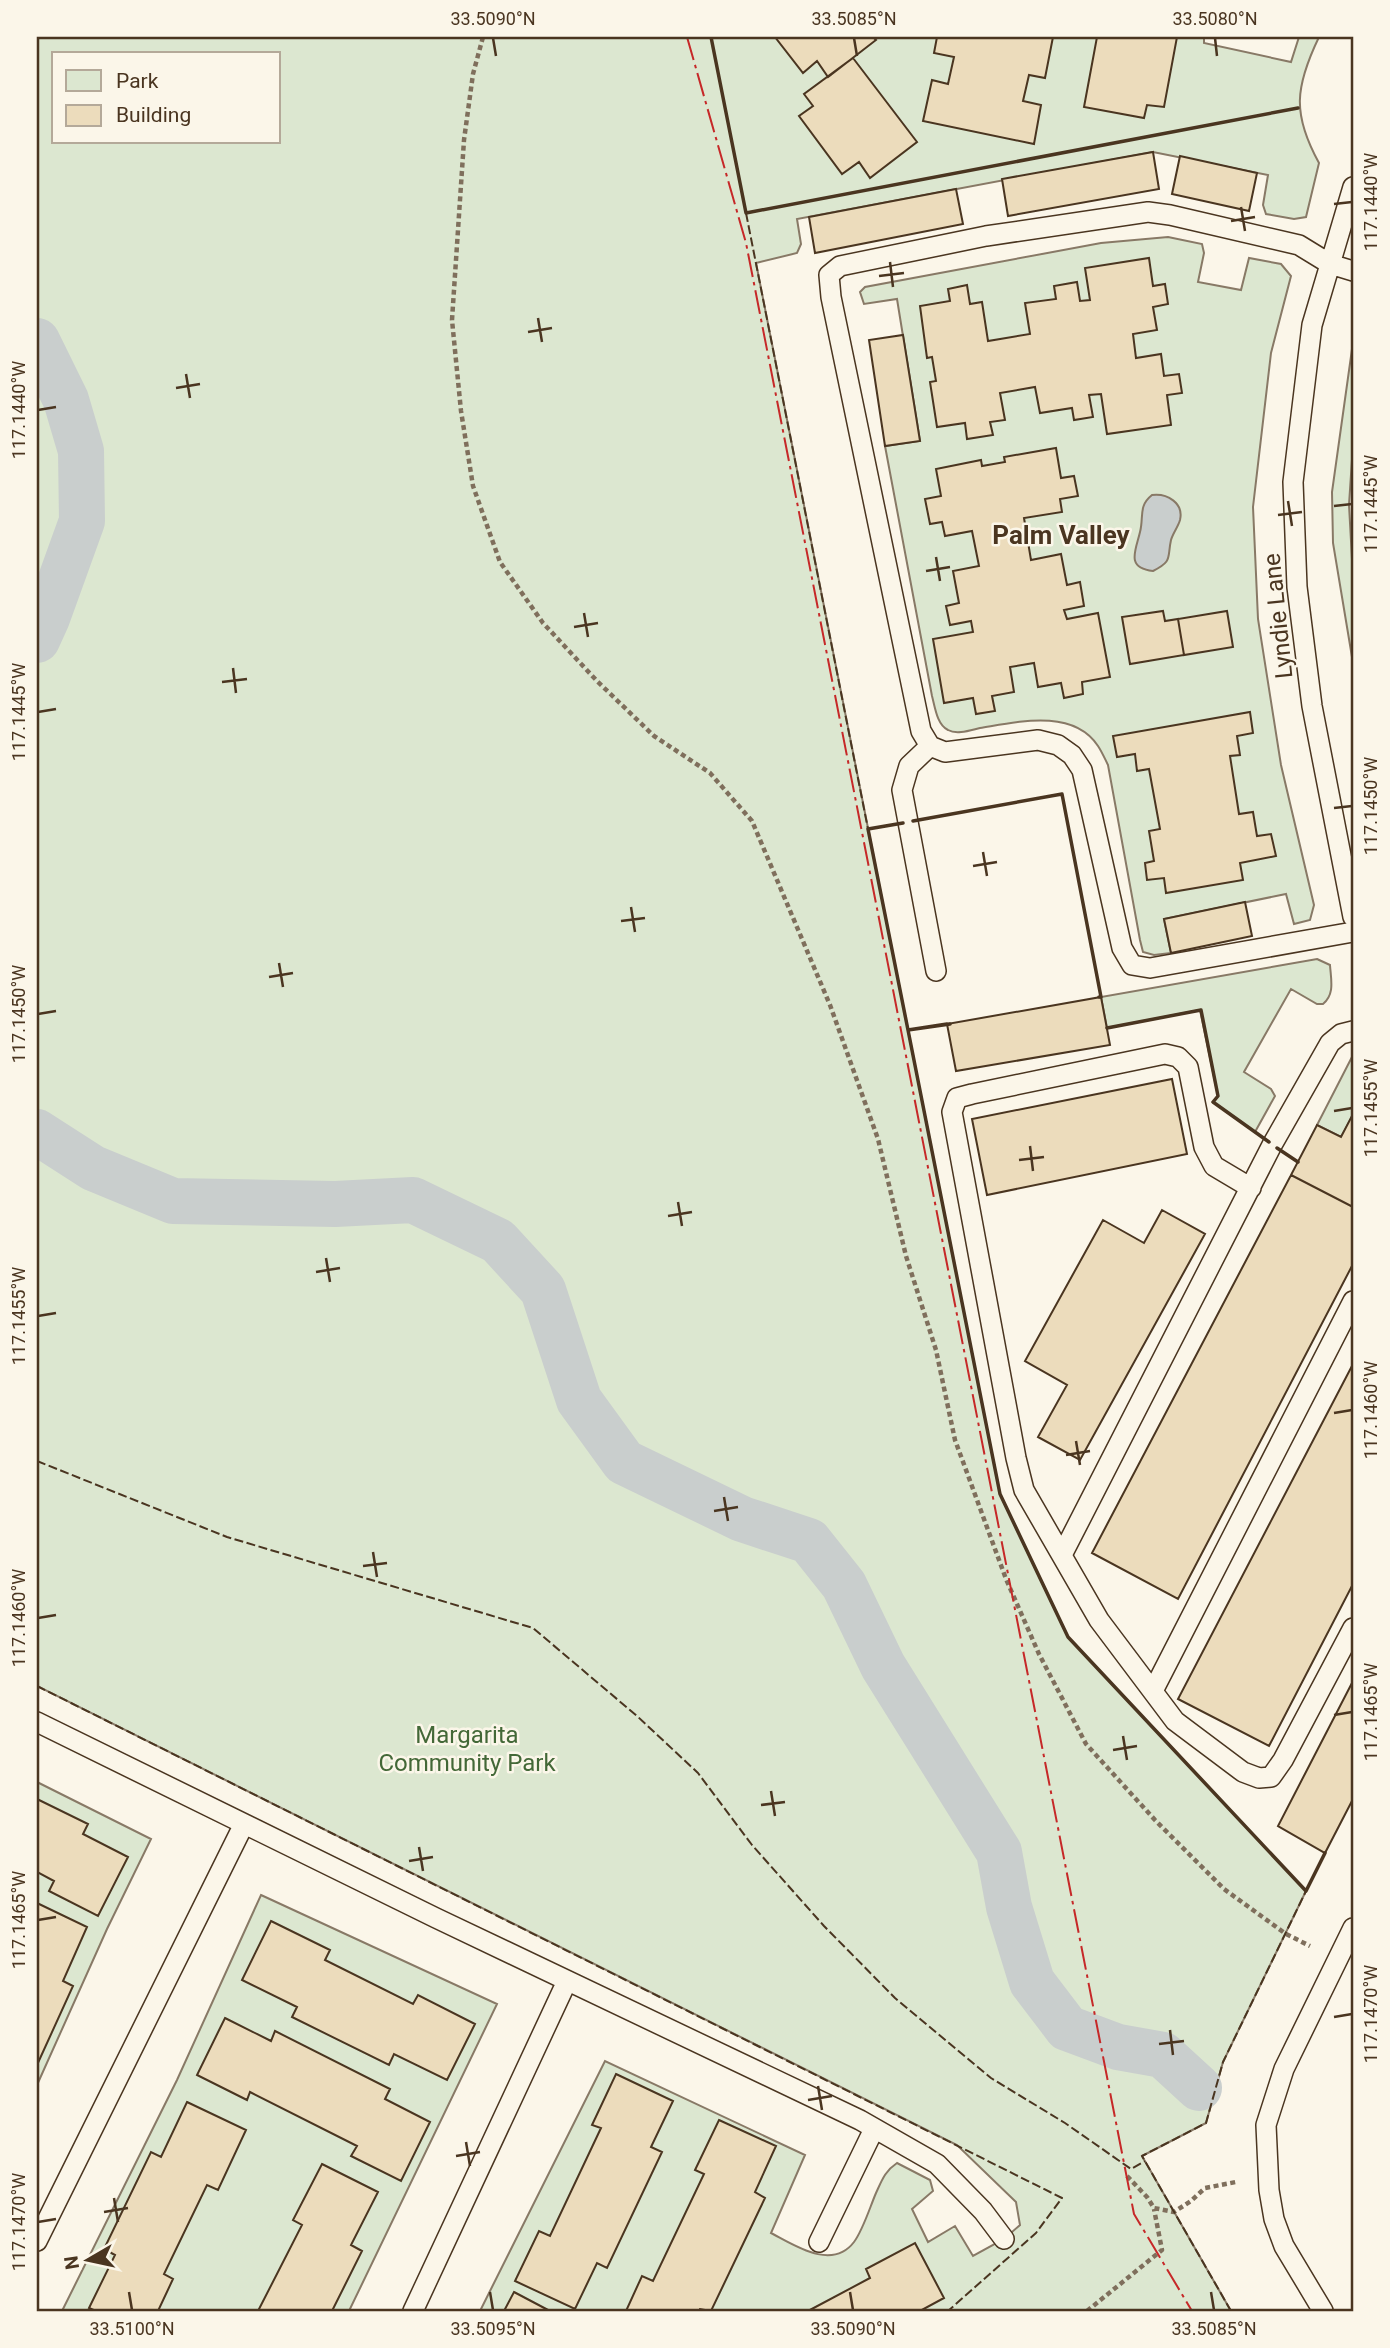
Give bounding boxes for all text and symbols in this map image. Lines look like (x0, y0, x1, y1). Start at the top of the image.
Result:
text: 33.5090°N (450, 8, 536, 29)
text: 33.5085°N (811, 8, 897, 29)
text: 33.5080°N (1172, 8, 1258, 29)
legend (52, 52, 280, 144)
text: Park (116, 69, 159, 93)
text: Building (116, 103, 191, 127)
text: 117.1440°W (1360, 153, 1381, 251)
text: 117.1440°W (8, 361, 29, 459)
text: 117.1445°W (1360, 455, 1381, 553)
district label: Palm Valley (992, 520, 1131, 550)
street label: Lyndie Lane (1257, 552, 1299, 680)
text: 117.1445°W (8, 663, 29, 761)
text: 117.1450°W (1360, 757, 1381, 855)
text: 117.1450°W (8, 965, 29, 1063)
text: 117.1455°W (1360, 1059, 1381, 1157)
text: 117.1455°W (8, 1267, 29, 1365)
text: 117.1460°W (1360, 1361, 1381, 1459)
text: 117.1460°W (8, 1569, 29, 1667)
text: 117.1465°W (1360, 1663, 1381, 1761)
park label: Margarita Community Park (378, 1721, 556, 1777)
text: 117.1465°W (8, 1871, 29, 1969)
text: 117.1470°W (1360, 1965, 1381, 2063)
text: 117.1470°W (8, 2173, 29, 2271)
north arrow (52, 2226, 122, 2296)
text: N (59, 2254, 84, 2271)
text: 33.5100°N (89, 2318, 175, 2339)
text: 33.5095°N (450, 2318, 536, 2339)
text: 33.5090°N (810, 2318, 896, 2339)
text: 33.5085°N (1171, 2318, 1257, 2339)

